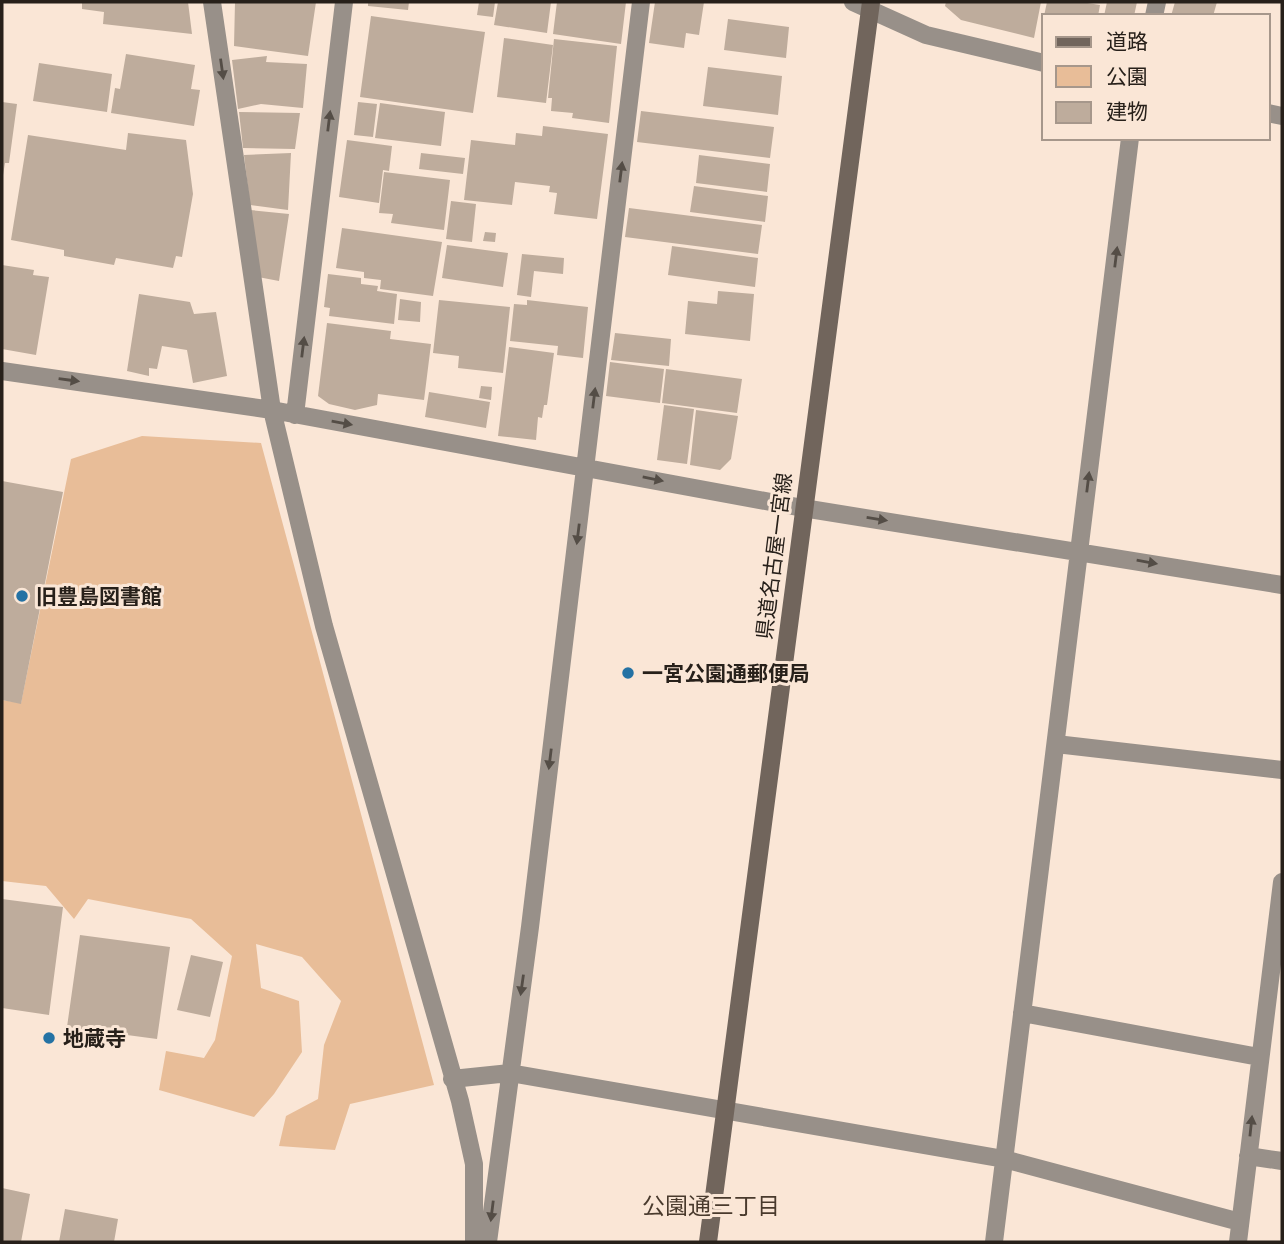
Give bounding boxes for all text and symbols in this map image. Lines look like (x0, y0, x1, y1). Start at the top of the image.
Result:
legend (1042, 14, 1270, 140)
text: 道路 (1106, 29, 1148, 54)
one-way arrow (216, 58, 227, 80)
text: 公園 (1106, 64, 1148, 89)
text: 建物 (1106, 99, 1148, 124)
one-way arrow (324, 110, 335, 132)
one-way arrow (616, 161, 627, 183)
one-way arrow (1110, 245, 1121, 267)
one-way arrow (297, 336, 308, 358)
one-way arrow (58, 375, 80, 386)
one-way arrow (589, 387, 600, 409)
one-way arrow (331, 418, 353, 429)
street label: 県道名古屋一宮線 (751, 471, 797, 641)
one-way arrow (1082, 471, 1093, 493)
one-way arrow (642, 474, 664, 485)
one-way arrow (866, 514, 888, 525)
one-way arrow (572, 523, 583, 545)
one-way arrow (1136, 557, 1158, 568)
place label: 旧豊島図書館 (36, 584, 162, 609)
marker: 旧豊島図書館 (14, 588, 30, 604)
place label: 一宮公園通郵便局 (642, 661, 810, 686)
marker: 一宮公園通郵便局 (620, 665, 636, 681)
one-way arrow (545, 748, 556, 770)
one-way arrow (516, 974, 527, 996)
place label: 地蔵寺 (63, 1026, 126, 1051)
marker: 地蔵寺 (41, 1030, 57, 1046)
one-way arrow (1246, 1115, 1257, 1137)
district label: 公園通三丁目 (642, 1193, 780, 1220)
one-way arrow (487, 1200, 498, 1222)

